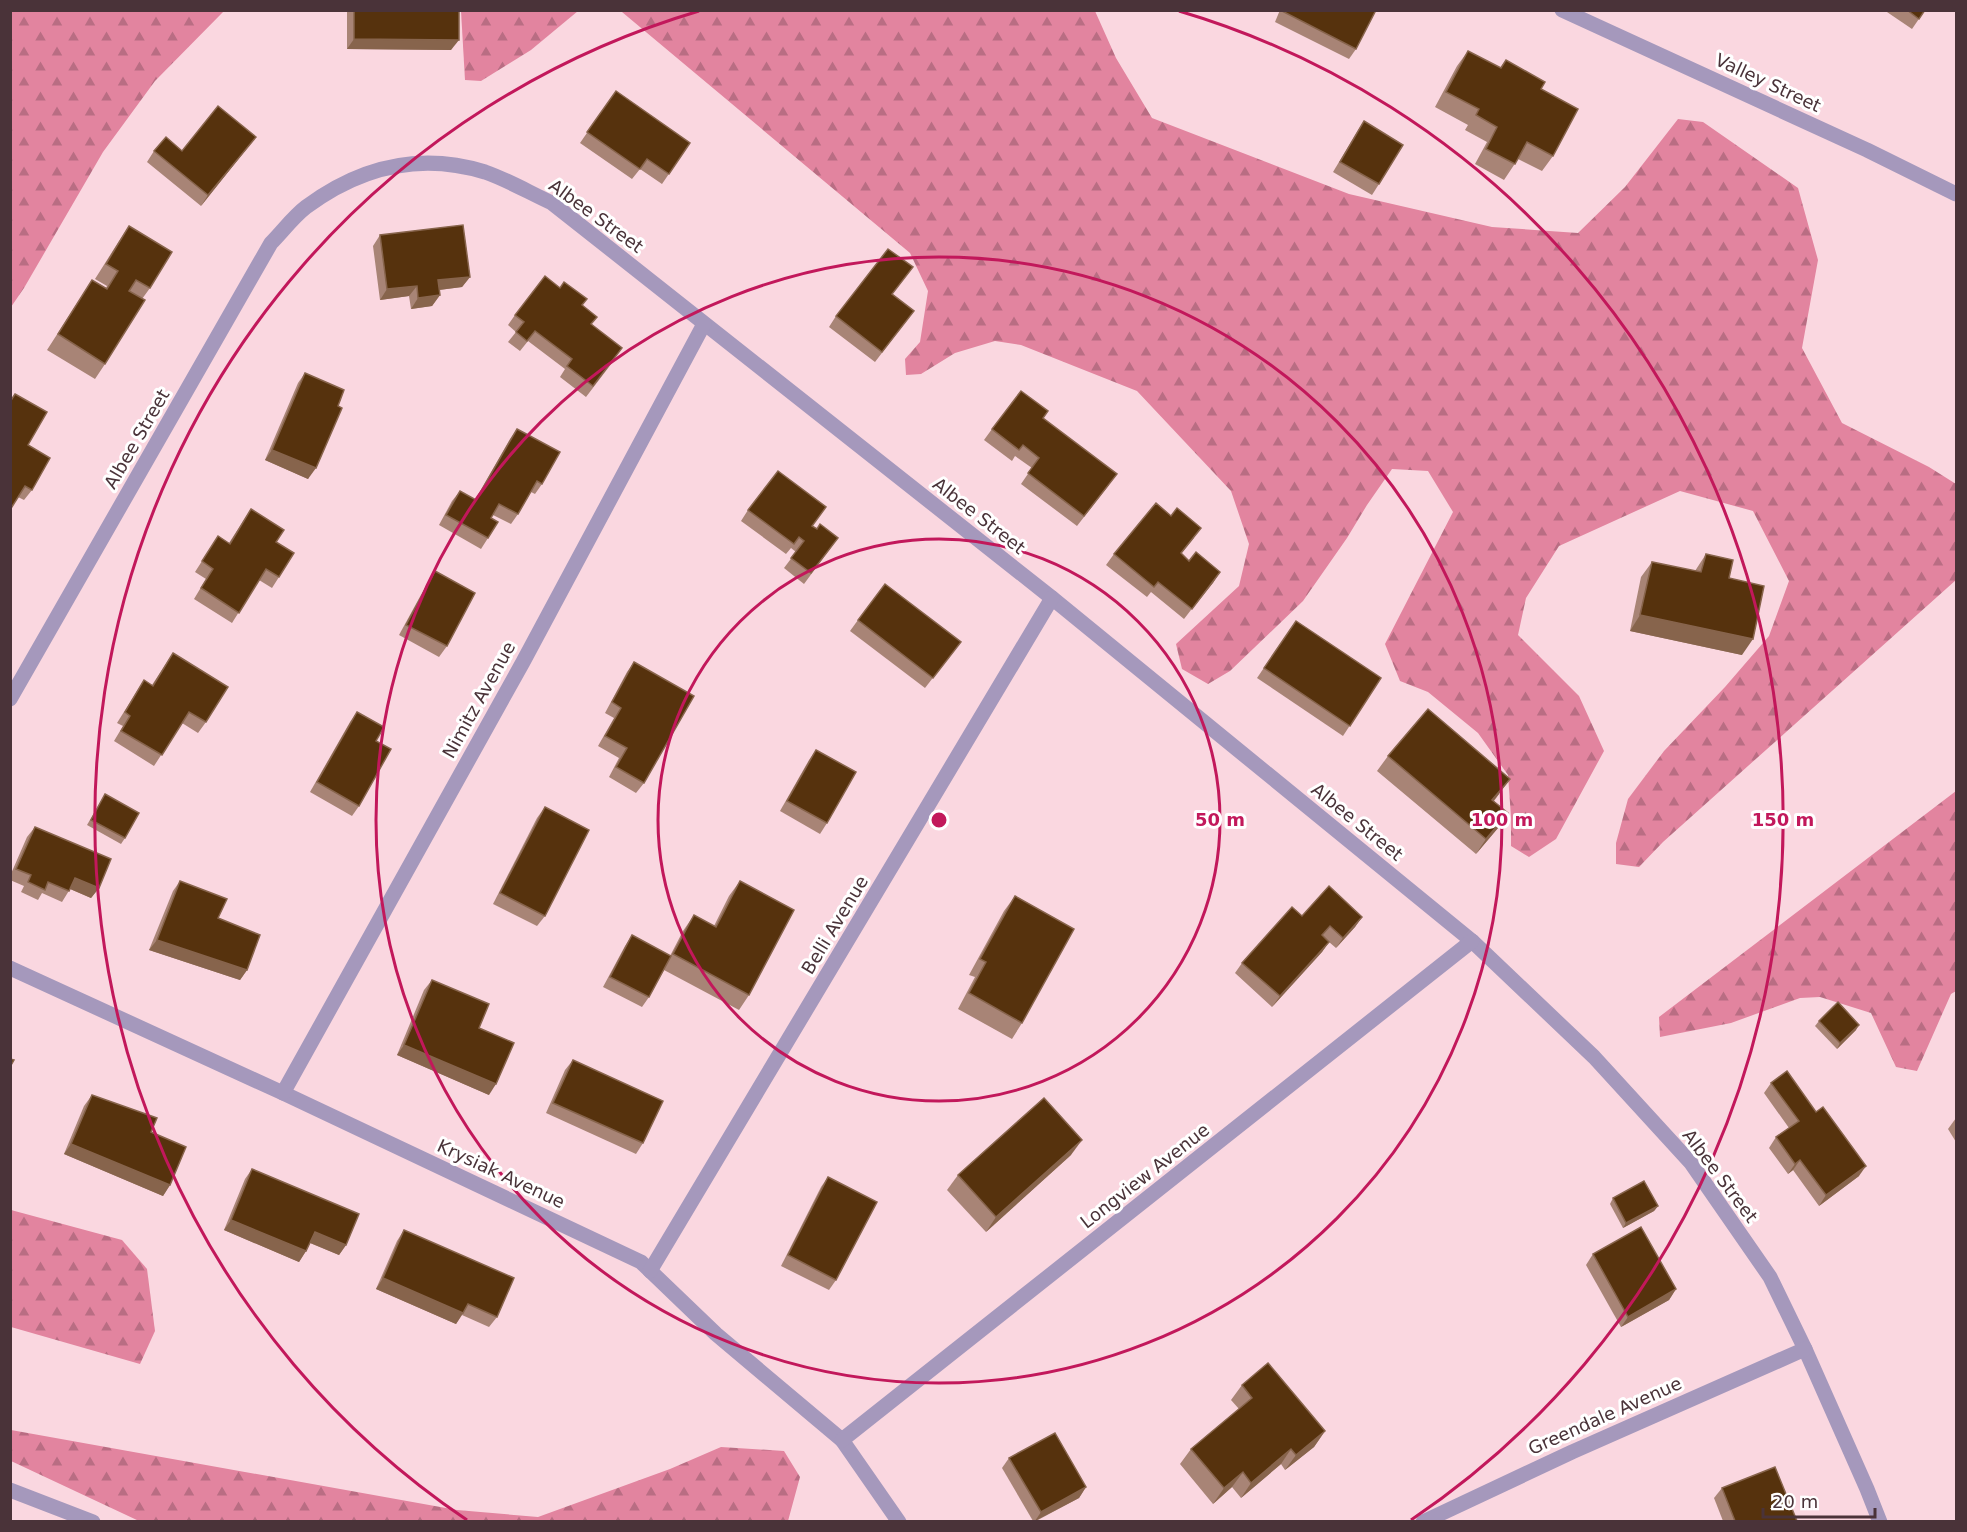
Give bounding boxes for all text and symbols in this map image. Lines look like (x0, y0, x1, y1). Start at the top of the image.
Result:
street label: Valley Street (1712, 49, 1824, 116)
street label: Albee Street (545, 174, 647, 257)
street label: Albee Street (100, 385, 173, 492)
street label: Albee Street (929, 473, 1030, 558)
street label: Nimitz Avenue (438, 638, 519, 762)
street label: Albee Street (1307, 778, 1407, 865)
text: 50 m (1195, 809, 1245, 830)
text: 100 m (1471, 809, 1533, 830)
text: 150 m (1752, 809, 1814, 830)
centre of rings (929, 810, 949, 830)
street label: Belli Avenue (797, 872, 872, 978)
street label: Longview Avenue (1076, 1119, 1213, 1232)
street label: Albee Street (1679, 1125, 1762, 1226)
street label: Krysiak Avenue (434, 1135, 568, 1212)
street label: Greendale Avenue (1525, 1372, 1685, 1459)
scale bar (1763, 1481, 1876, 1519)
text: 20 m (1772, 1491, 1818, 1512)

